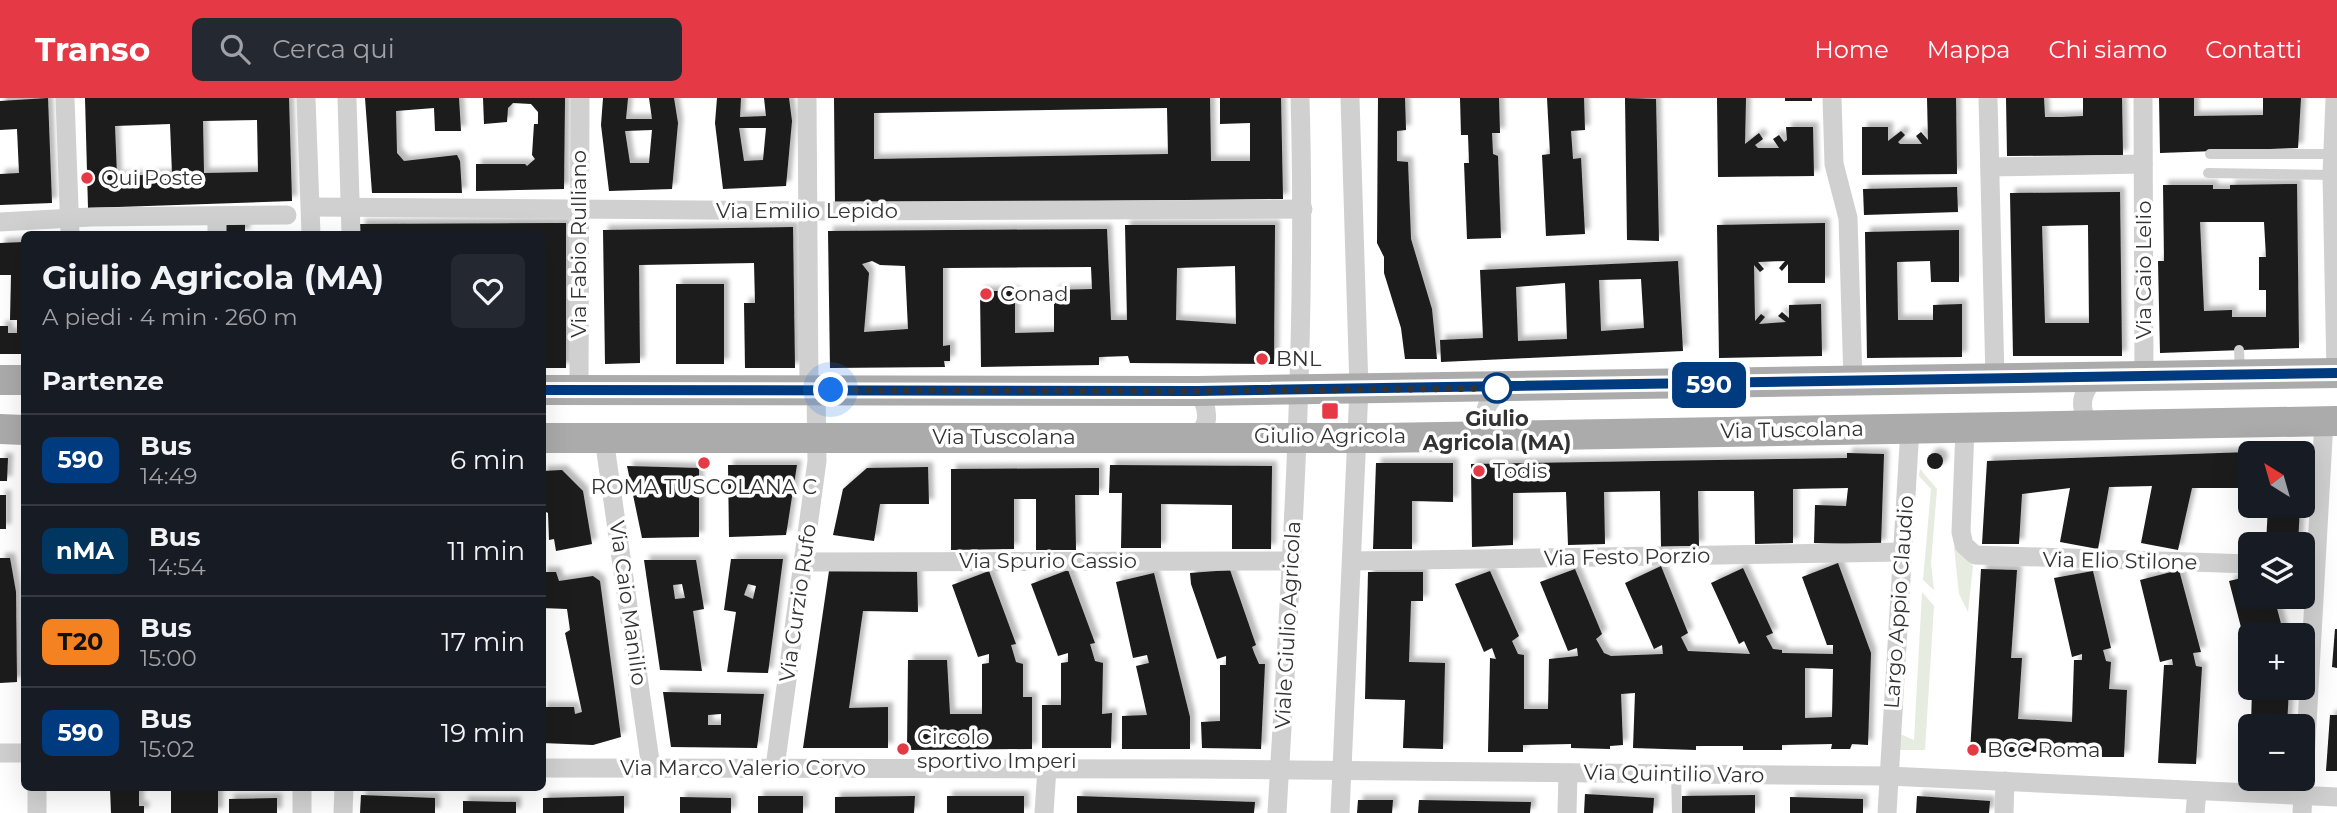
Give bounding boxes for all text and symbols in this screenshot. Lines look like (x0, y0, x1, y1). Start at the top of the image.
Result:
search box (192, 18, 682, 81)
text: Transo (35, 29, 150, 69)
icon: search (216, 30, 254, 68)
text: Cerca qui (272, 33, 395, 65)
text: Home (1814, 35, 1889, 64)
text: Mappa (1927, 35, 2010, 64)
text: Chi siamo (2048, 35, 2167, 64)
text: Contatti (2205, 35, 2302, 64)
street label: Via Fabio Rulliano (566, 150, 591, 338)
place label: Qui Poste (101, 165, 203, 190)
marker: Qui Poste (79, 170, 95, 186)
street label: Via Emilio Lepido (716, 198, 898, 223)
street label: Via Caio Lelio (2131, 201, 2156, 339)
button: heart (451, 254, 525, 328)
text: Giulio Agricola (MA) (42, 257, 384, 297)
place label: Conad (1000, 281, 1068, 306)
marker: Conad (978, 286, 994, 302)
text: A piedi · 4 min · 260 m (42, 303, 298, 331)
place label: BNL (1276, 346, 1322, 371)
marker: BNL (1254, 351, 1270, 367)
line badge: 590 (1669, 362, 1749, 408)
text: Partenze (42, 365, 164, 397)
text: 590 (1686, 370, 1732, 399)
your location (813, 372, 848, 407)
marker: Giulio Agricola (MA) (1482, 373, 1512, 403)
marker: Giulio Agricola (1320, 401, 1340, 421)
place label: Giulio Agricola (MA) (1422, 406, 1571, 455)
street label: Via Tuscolana (1720, 416, 1864, 443)
place label: Giulio Agricola (1254, 423, 1406, 448)
street label: Via Tuscolana (932, 424, 1076, 449)
text: Bus (140, 430, 192, 462)
north arrow (2238, 441, 2315, 518)
map controls (2238, 441, 2315, 791)
text: 6 min (450, 444, 525, 476)
text: 590 (58, 445, 103, 474)
marker: ROMA TUSCOLANA C (696, 455, 712, 471)
place label: Todis (1493, 458, 1547, 483)
text: 14:49 (140, 462, 198, 490)
marker: Todis (1471, 463, 1487, 479)
place label: ROMA TUSCOLANA C (591, 474, 817, 499)
street label: Largo Appio Claudio (1879, 494, 1918, 710)
street label: Via Caio Manilio (605, 519, 652, 687)
street label: Viale Giulio Agricola (1270, 520, 1305, 730)
text: Bus (149, 521, 200, 553)
street label: Via Curzio Rufo (774, 522, 821, 684)
button: layers (2238, 532, 2315, 609)
text: 11 min (447, 535, 525, 567)
text: nMA (56, 536, 114, 565)
street label: Via Festo Porzio (1544, 543, 1710, 570)
street label: Via Elio Stilone (2042, 547, 2198, 574)
street label: Via Spurio Cassio (959, 548, 1137, 573)
text: 14:54 (149, 553, 206, 581)
text: Bus (140, 612, 192, 644)
button: + (2238, 623, 2315, 700)
text: 17 min (441, 626, 525, 658)
text: T20 (58, 627, 103, 656)
text: 15:00 (140, 644, 197, 672)
text: Bus (140, 703, 192, 735)
button: − (2238, 714, 2315, 791)
text: 19 min (441, 717, 525, 749)
text: 590 (58, 718, 103, 747)
place label: Circolo sportivo Imperi (917, 724, 1077, 773)
text: 15:02 (140, 735, 195, 763)
place label: BCC Roma (1987, 737, 2100, 762)
marker: Circolo sportivo Imperi (895, 741, 911, 757)
marker: BCC Roma (1965, 742, 1981, 758)
street label: Via Marco Valerio Corvo (620, 755, 866, 780)
street label: Via Quintilio Varo (1583, 759, 1765, 788)

